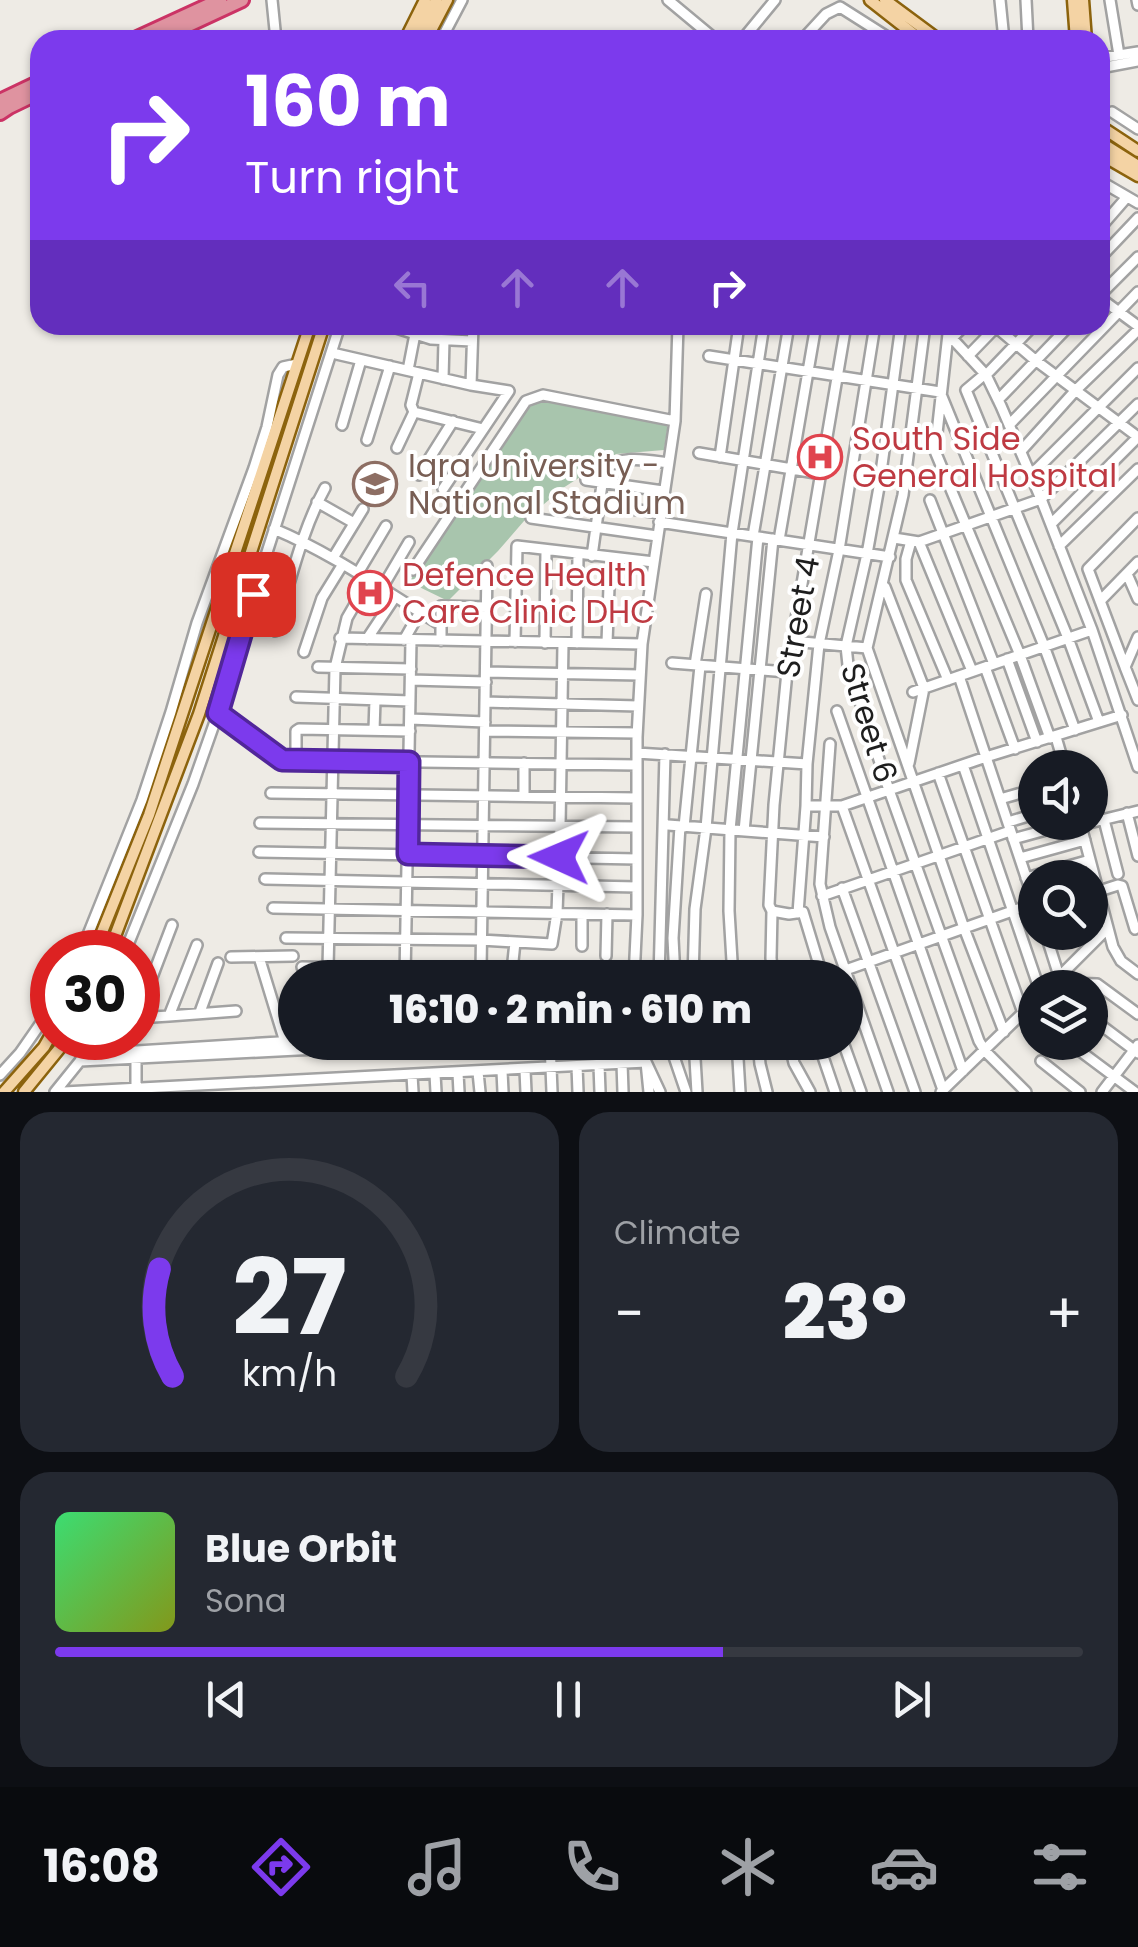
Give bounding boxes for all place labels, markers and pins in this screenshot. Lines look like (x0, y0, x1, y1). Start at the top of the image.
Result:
place label: South Side General Hospital (852, 416, 1117, 498)
hospital icon: South Side General Hospital (797, 434, 843, 480)
place label: Iqra University - National Stadium (408, 443, 686, 525)
school or university icon: Iqra University - National Stadium (352, 461, 398, 507)
pin (211, 552, 296, 637)
place label: Defence Health Care Clinic DHC (402, 552, 655, 634)
hospital icon: Defence Health Care Clinic DHC (347, 570, 393, 616)

